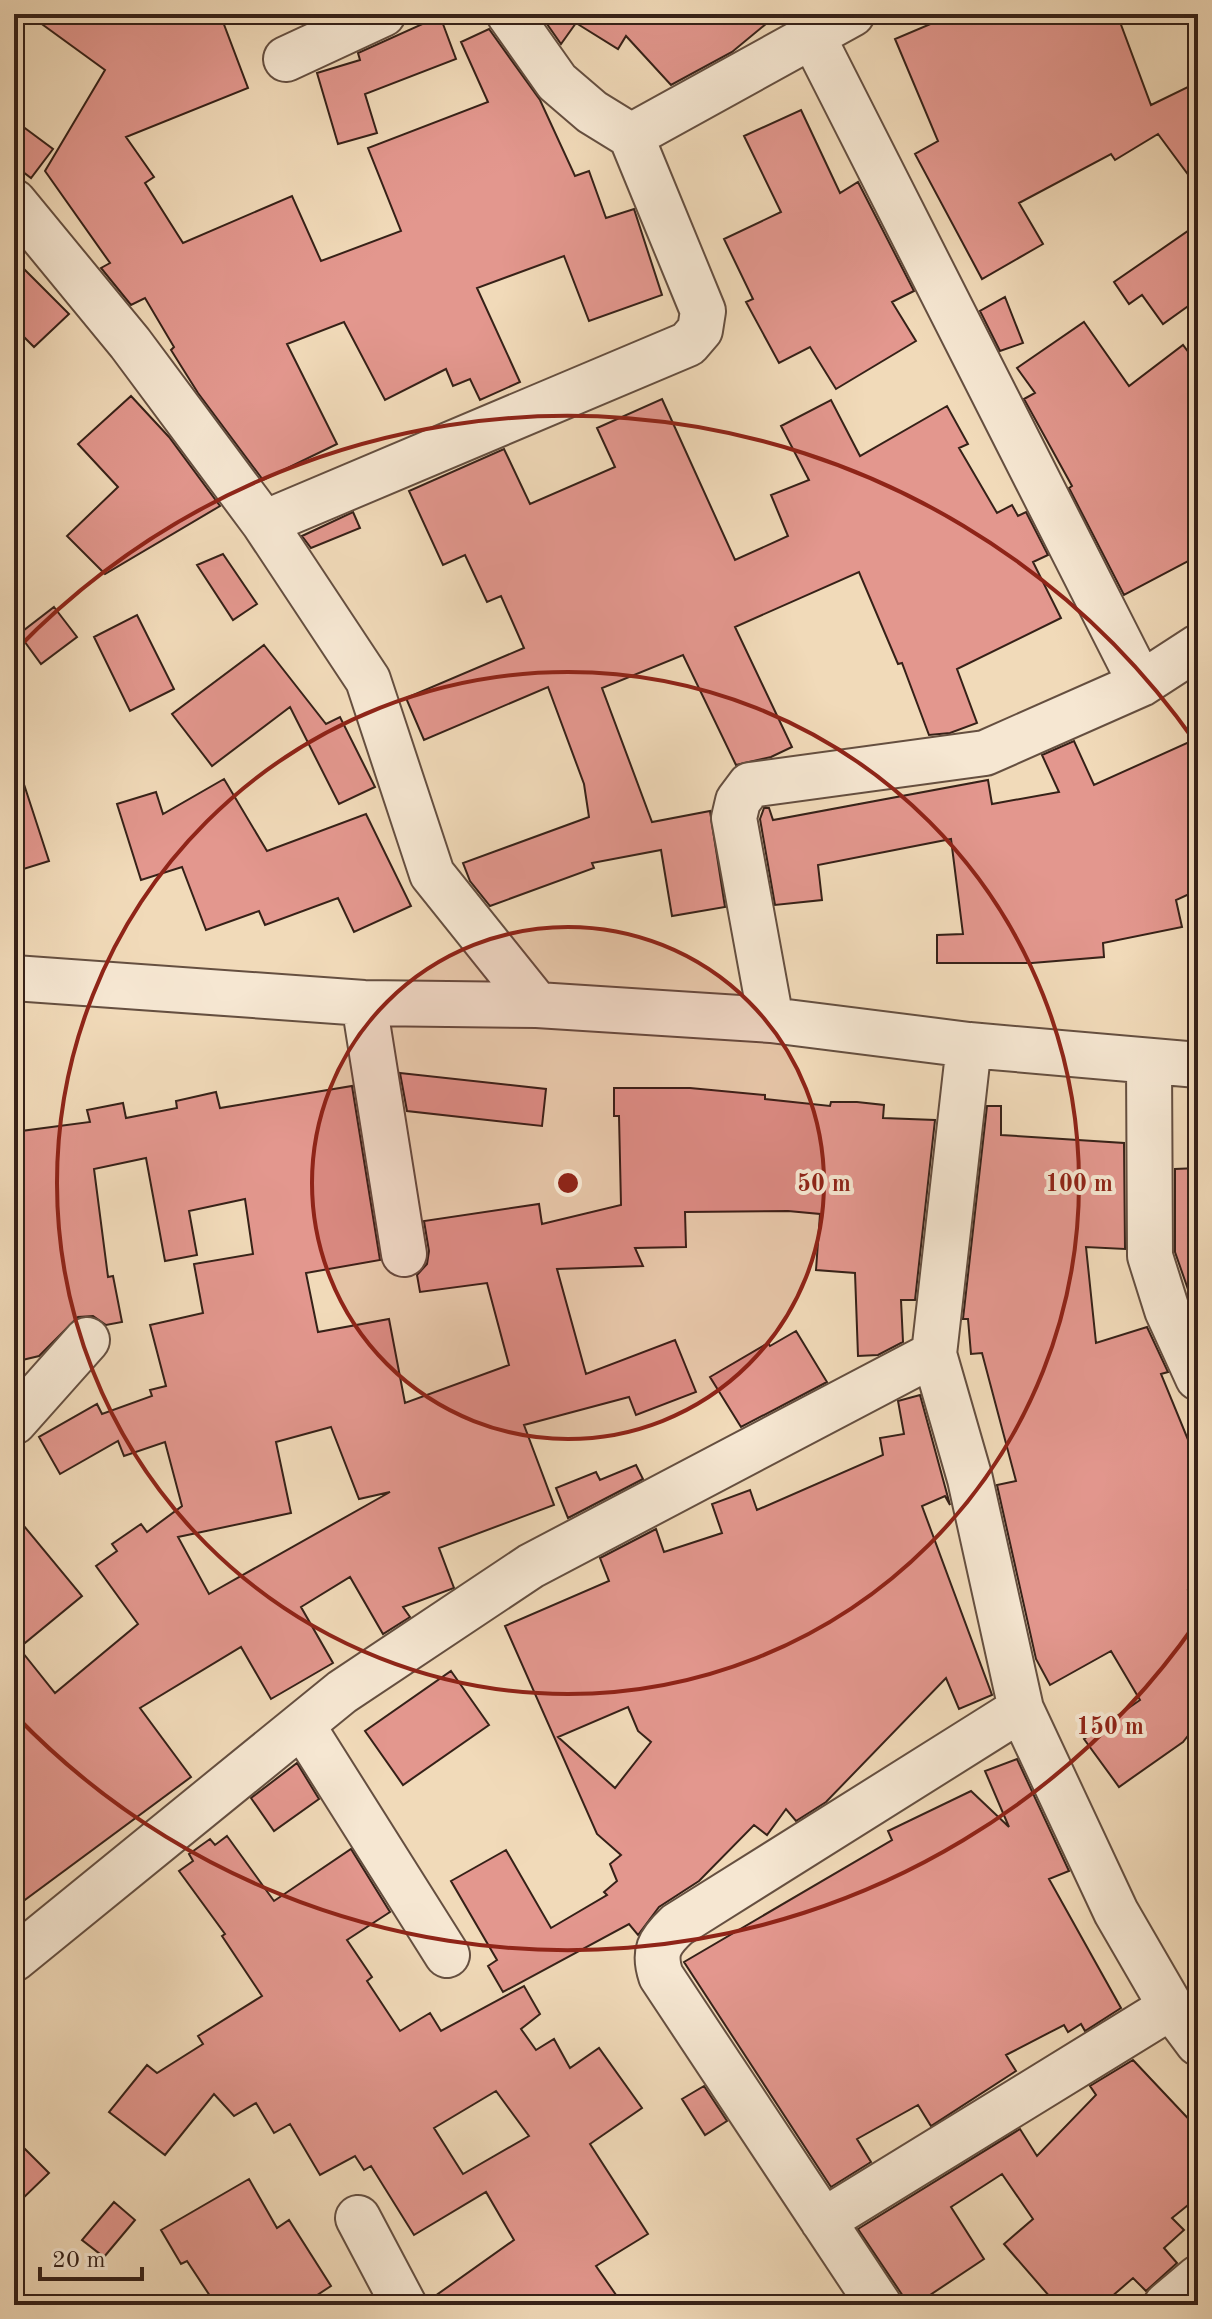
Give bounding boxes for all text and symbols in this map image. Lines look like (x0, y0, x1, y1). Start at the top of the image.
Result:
centre of rings (554, 1169, 582, 1197)
text: 50 m (797, 1172, 851, 1197)
text: 100 m (1045, 1173, 1113, 1197)
text: 150 m (1076, 1715, 1144, 1740)
scale bar (40, 2231, 142, 2281)
text: 20 m (52, 2249, 106, 2273)

